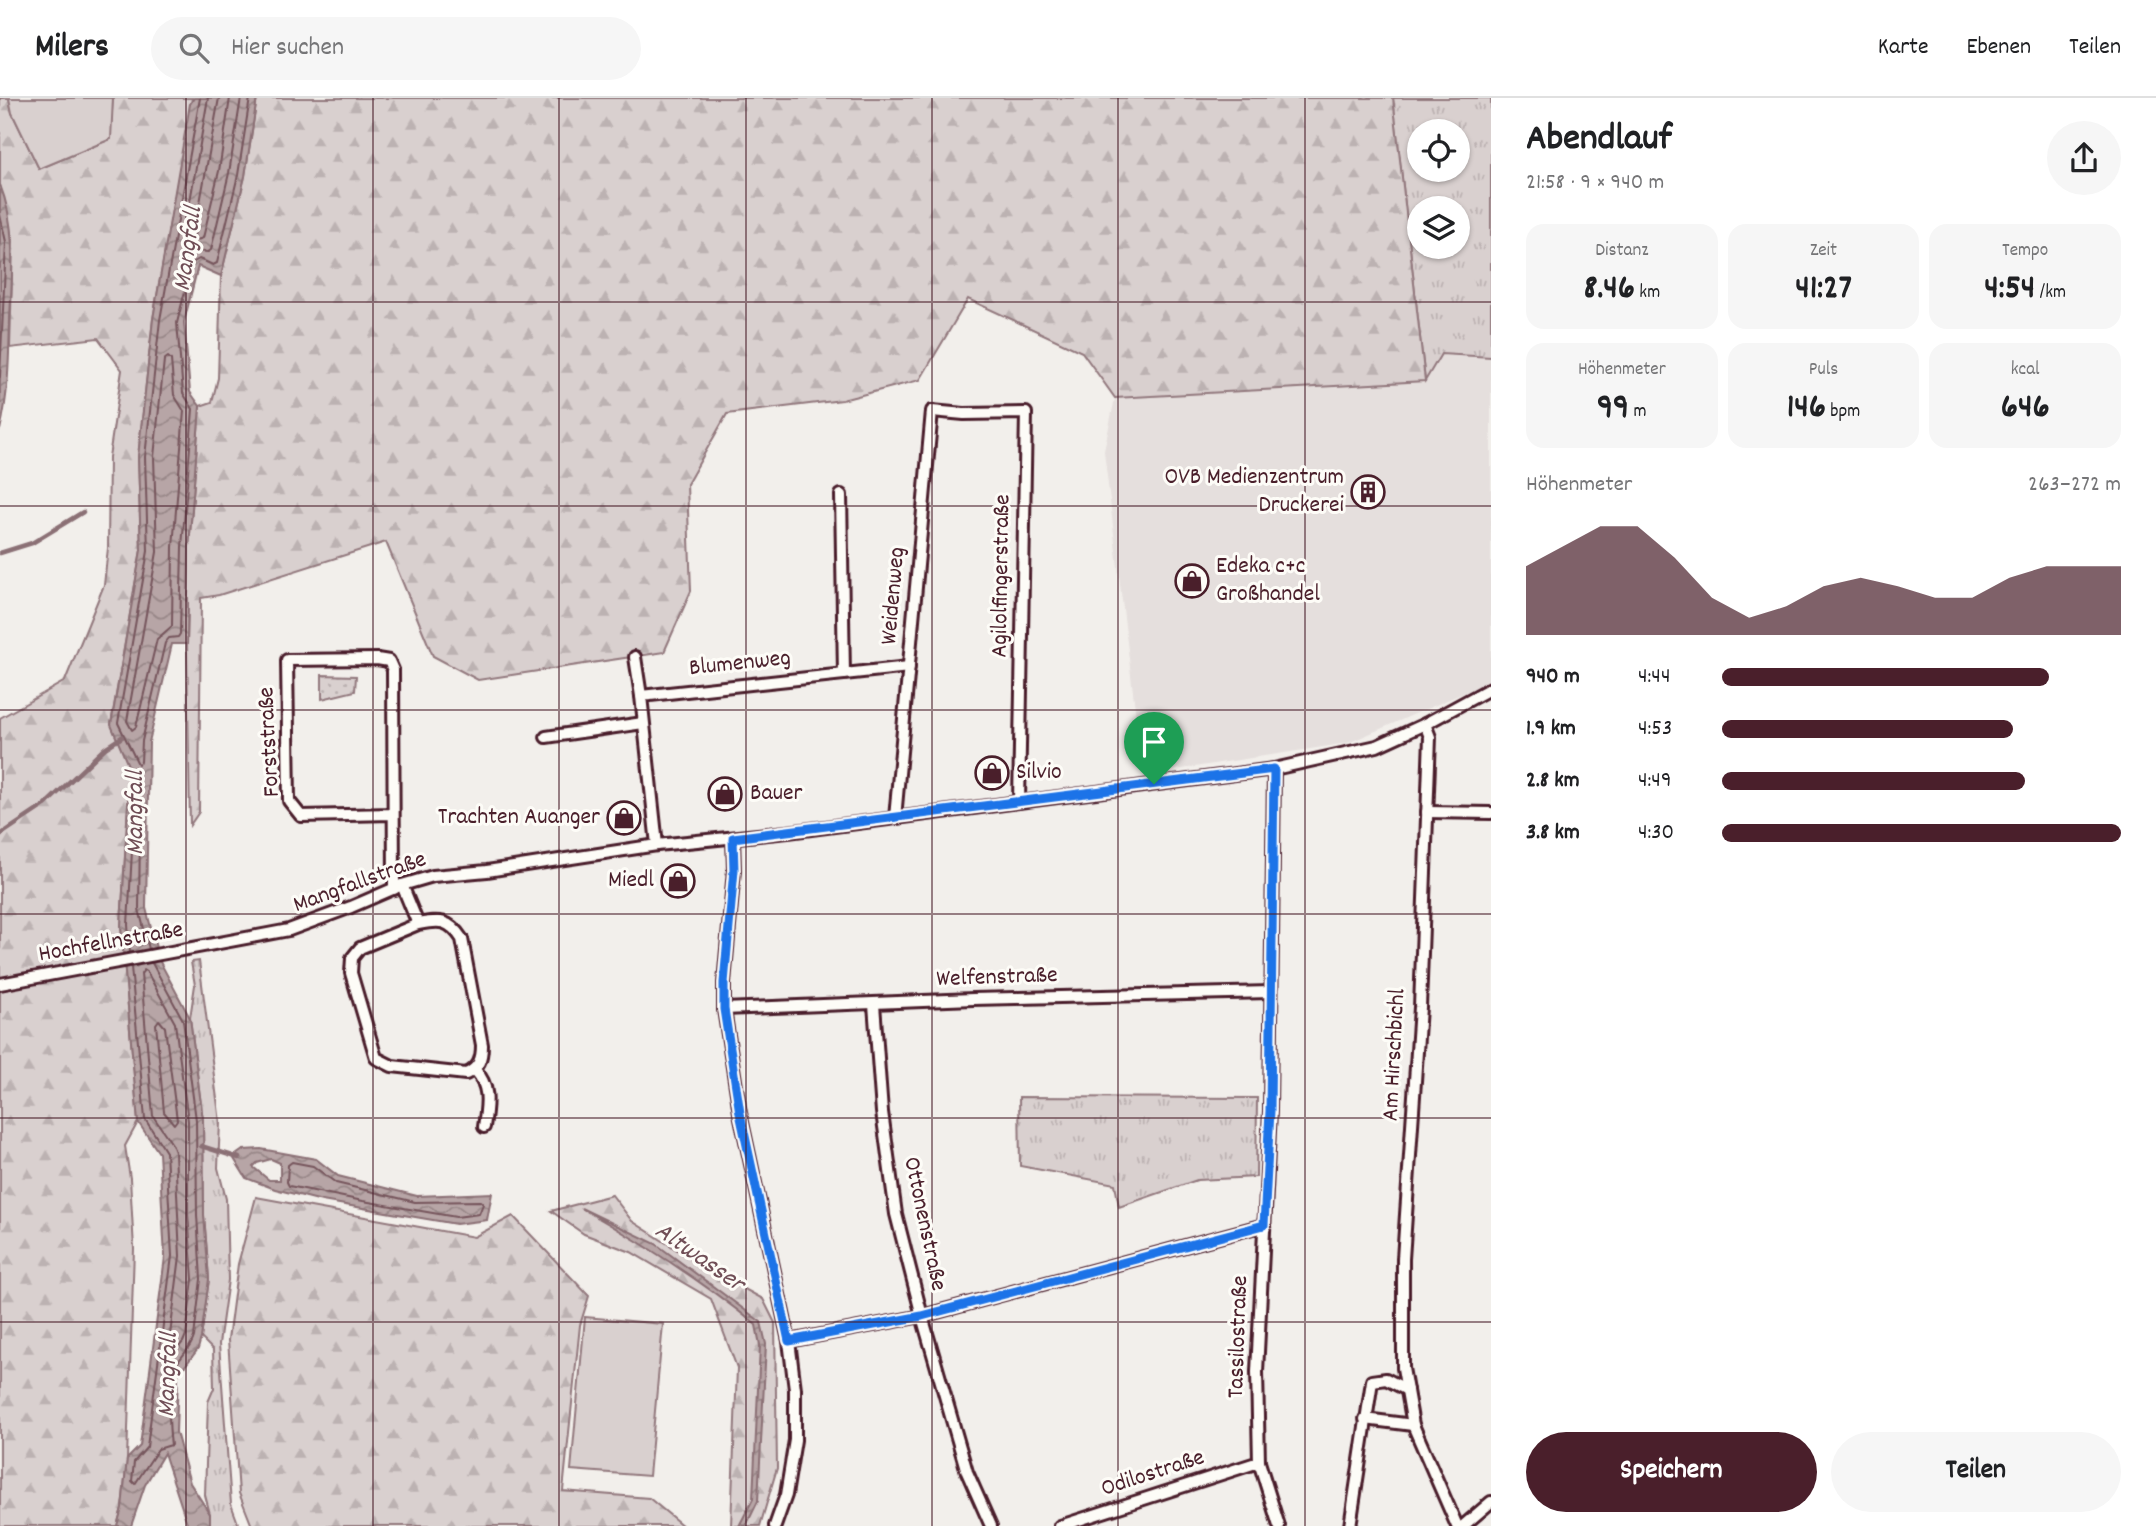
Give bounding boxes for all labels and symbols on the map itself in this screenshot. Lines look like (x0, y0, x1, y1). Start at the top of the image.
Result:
water label: Mangfall (165, 203, 213, 293)
place label: OVB Medienzentrum Druckerei (1165, 461, 1344, 523)
building icon: OVB Medienzentrum Druckerei (1349, 473, 1387, 511)
street label: Agilolfingerstraße (984, 494, 1020, 658)
street label: Weidenweg (873, 546, 915, 646)
place label: Edeka c+c Großhandel (1216, 550, 1320, 612)
shop icon: Edeka c+c Großhandel (1173, 562, 1211, 600)
street label: Blumenweg (687, 642, 793, 686)
street label: Forststraße (250, 686, 290, 798)
pin (1124, 712, 1184, 784)
shop icon: Silvio (973, 754, 1011, 792)
place label: Silvio (1016, 756, 1062, 790)
water label: Mangfall (118, 769, 155, 855)
shop icon: Bauer (706, 775, 744, 813)
place label: Bauer (750, 777, 803, 811)
shop icon: Trachten Auanger (605, 799, 643, 837)
place label: Trachten Auanger (438, 801, 600, 835)
street label: Mangfallstraße (289, 843, 431, 923)
shop icon: Miedl (659, 862, 697, 900)
place label: Miedl (608, 864, 654, 898)
street label: Hochfellnstraße (36, 914, 186, 972)
street label: Welfenstraße (936, 959, 1058, 997)
street label: Am Hirschbichl (1375, 988, 1415, 1122)
street label: Ottonenstraße (893, 1154, 955, 1294)
water label: Altwasser (647, 1214, 754, 1304)
street label: Tassilostraße (1220, 1275, 1258, 1399)
water label: Mangfall (149, 1330, 189, 1418)
street label: Odilostraße (1097, 1441, 1209, 1507)

